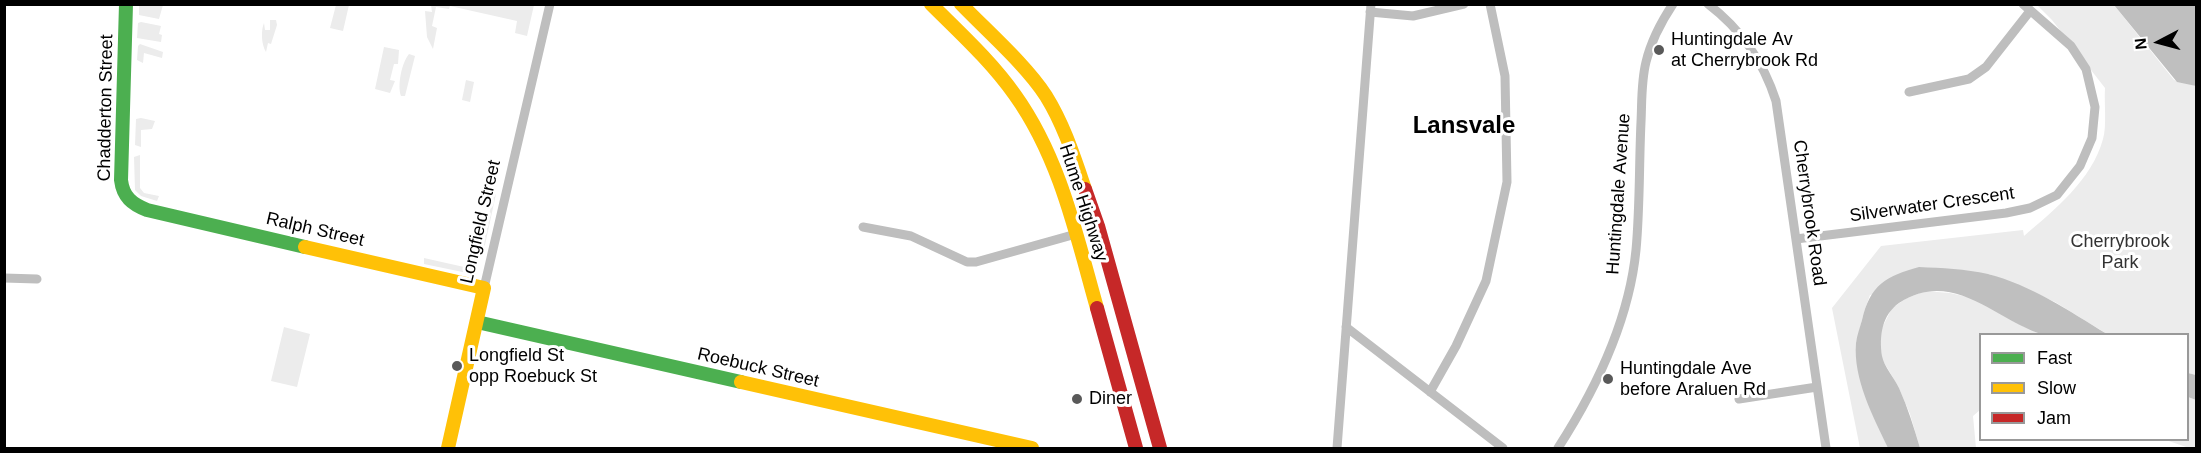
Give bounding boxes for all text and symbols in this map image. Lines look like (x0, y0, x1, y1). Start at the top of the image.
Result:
north arrow (2129, 12, 2189, 72)
place label: Huntingdale Av at Cherrybrook Rd (1671, 29, 1818, 72)
street label: Chadderton Street (94, 34, 118, 182)
text: N (2132, 37, 2150, 51)
marker: Huntingdale Av at Cherrybrook Rd (1652, 43, 1666, 57)
district label: Lansvale (1413, 112, 1515, 140)
street label: Huntingdale Avenue (1603, 113, 1635, 275)
street label: Cherrybrook Road (1788, 139, 1830, 287)
street label: Hume Highway (1054, 142, 1112, 264)
street label: Longfield Street (456, 158, 506, 286)
street label: Silverwater Crescent (1848, 183, 2016, 227)
street label: Ralph Street (264, 208, 366, 252)
park label: Cherrybrook Park (2070, 231, 2170, 274)
legend (1979, 333, 2189, 441)
street label: Roebuck Street (695, 344, 821, 392)
place label: Longfield St opp Roebuck St (469, 345, 597, 388)
text: Fast (2037, 348, 2072, 368)
place label: Huntingdale Ave before Araluen Rd (1620, 358, 1766, 400)
marker: Longfield St opp Roebuck St (450, 359, 464, 373)
marker: Huntingdale Ave before Araluen Rd (1601, 372, 1615, 386)
text: Slow (2037, 378, 2076, 398)
place label: Diner (1089, 388, 1132, 410)
marker: Diner (1070, 392, 1084, 406)
text: Jam (2037, 408, 2071, 428)

